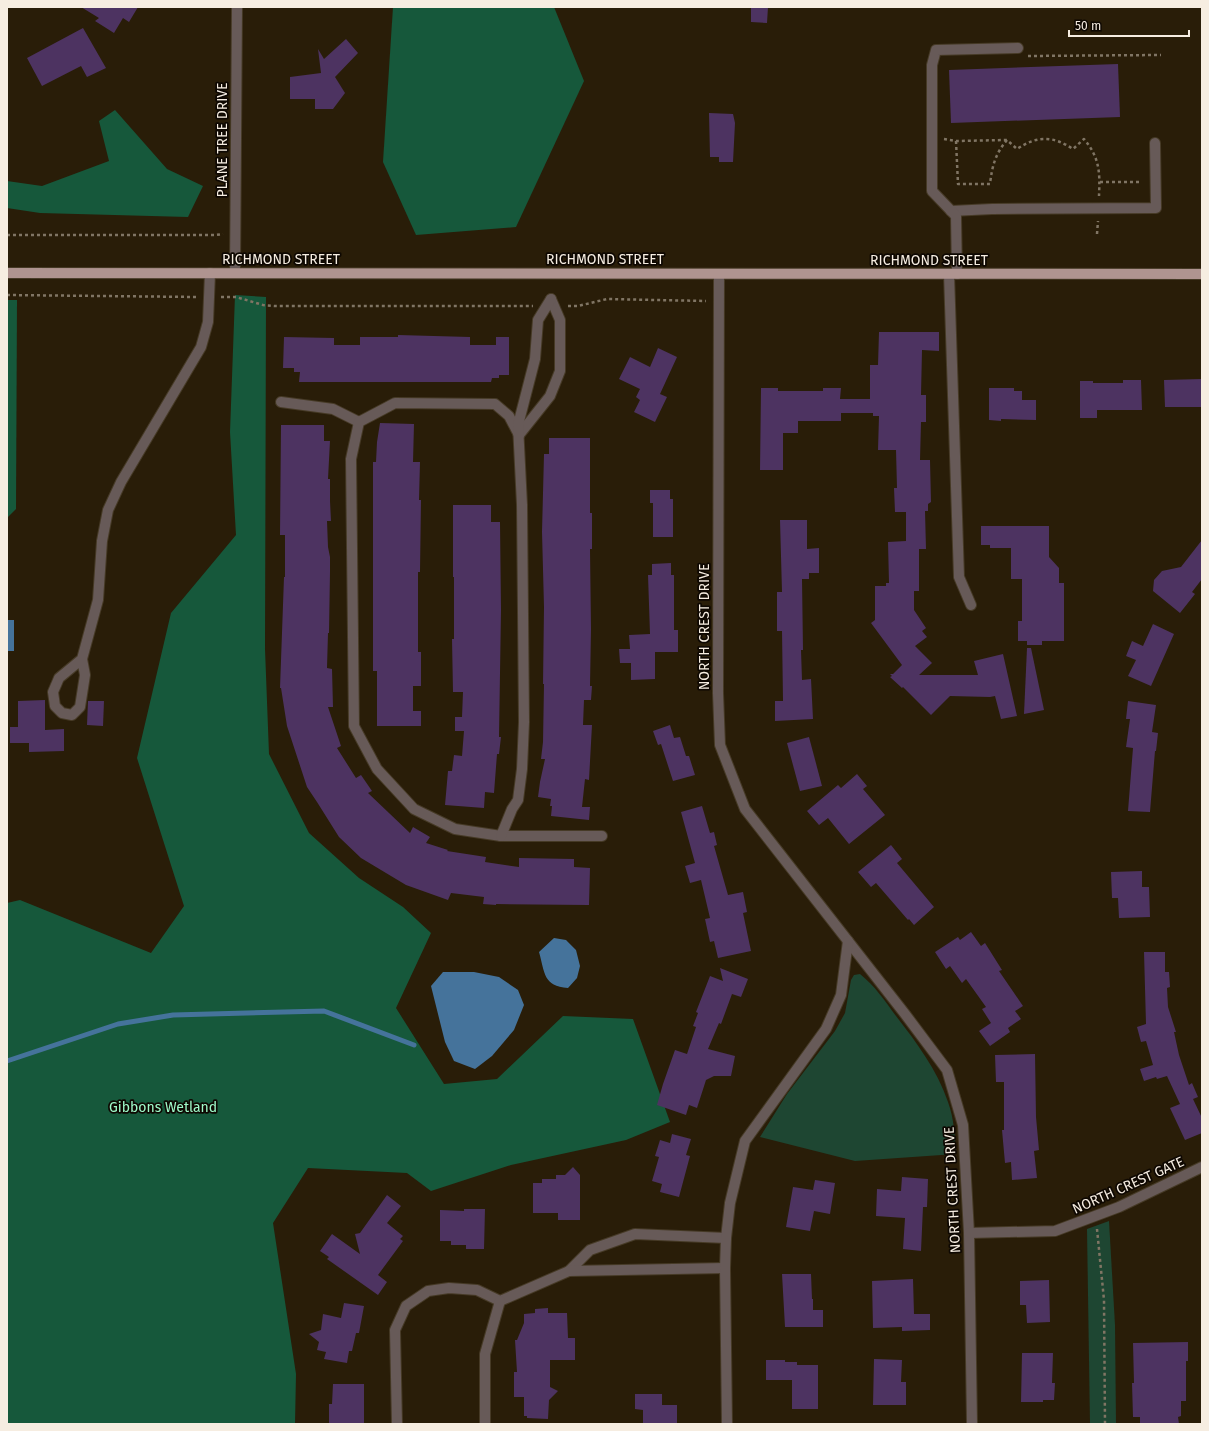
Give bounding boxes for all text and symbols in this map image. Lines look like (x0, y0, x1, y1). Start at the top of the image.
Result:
scale bar (1069, 12, 1189, 38)
text: 50 m (1075, 19, 1101, 33)
street label: PLANE TREE DRIVE (214, 82, 231, 198)
street label: RICHMOND STREET (222, 251, 341, 268)
street label: RICHMOND STREET (546, 251, 665, 268)
street label: RICHMOND STREET (870, 252, 989, 269)
street label: NORTH CREST DRIVE (696, 564, 713, 690)
park label: Gibbons Wetland (109, 1099, 217, 1116)
street label: NORTH CREST DRIVE (941, 1126, 964, 1254)
street label: NORTH CREST GATE (1070, 1153, 1187, 1218)

